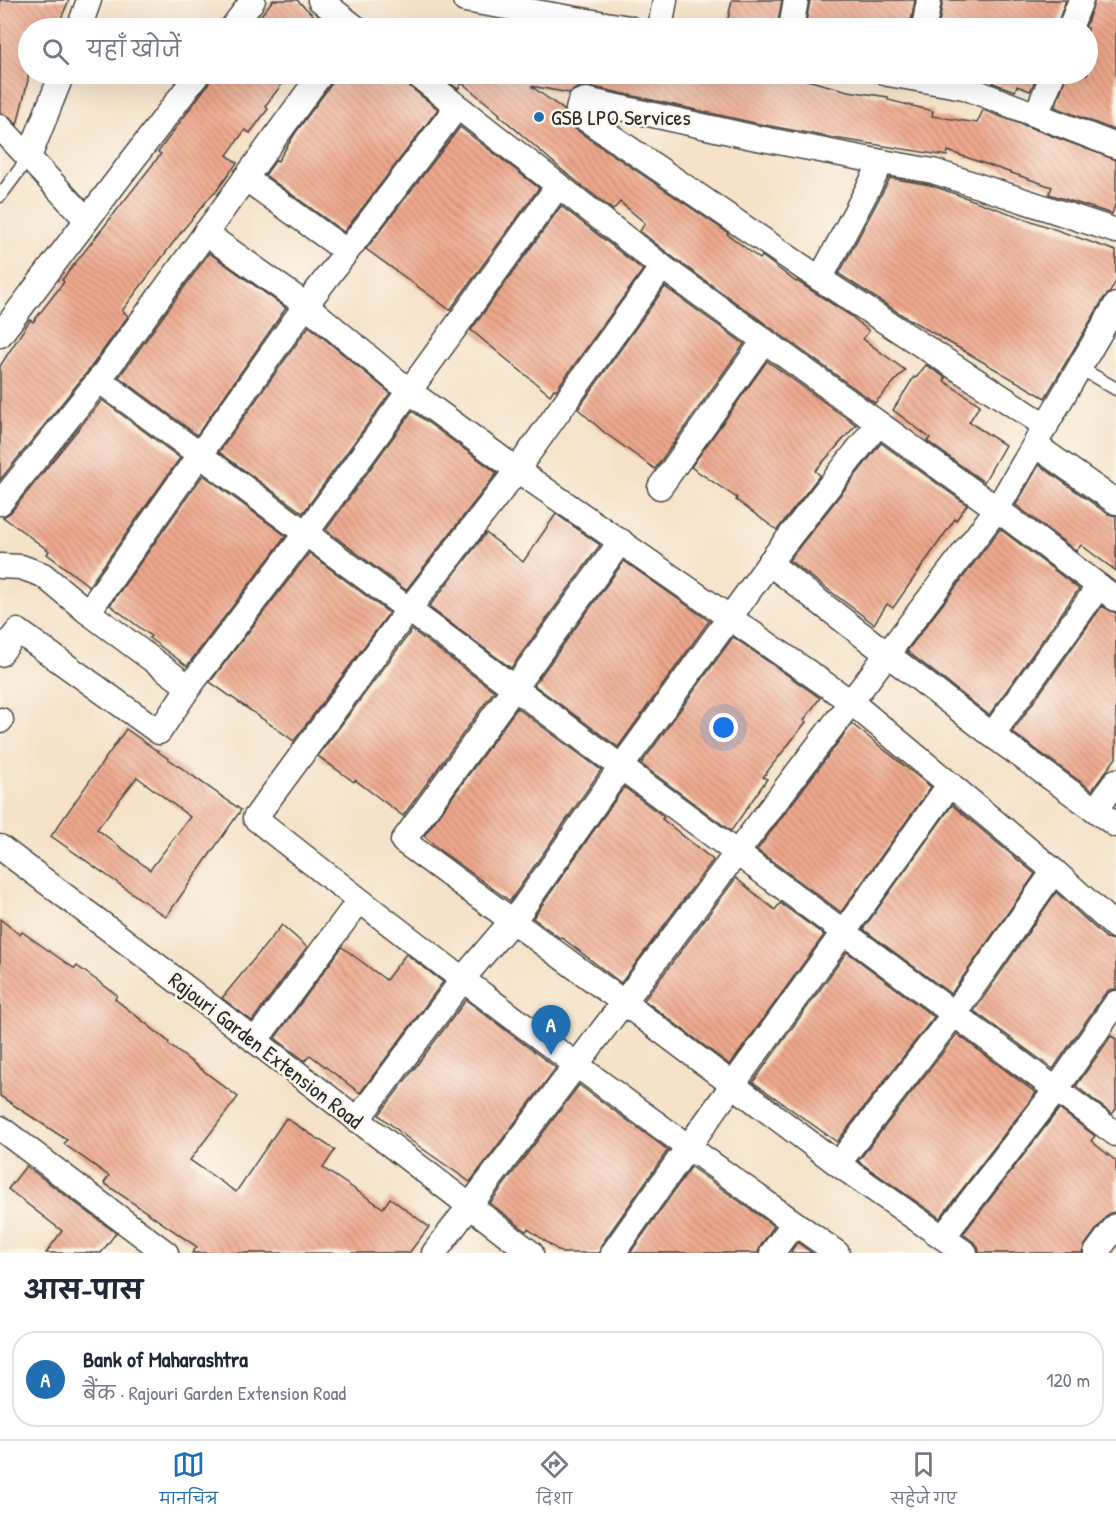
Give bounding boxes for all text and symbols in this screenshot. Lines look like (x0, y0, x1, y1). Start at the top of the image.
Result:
search box (18, 18, 1098, 84)
text: यहाँ खोजें (87, 34, 181, 64)
icon: search (39, 35, 72, 68)
place label: GSB LPO Services (551, 102, 691, 132)
marker: GSB LPO Services (532, 110, 546, 124)
your location (709, 713, 738, 742)
street label: Rajouri Garden Extension Road (163, 965, 370, 1136)
pin: A (532, 1006, 570, 1055)
text: आस-पास (24, 1272, 143, 1307)
text: Bank of Maharashtra (83, 1344, 248, 1374)
text: A (41, 1366, 50, 1393)
text: 120 m (1046, 1366, 1090, 1393)
text: बैंक · Rajouri Garden Extension Road (83, 1379, 346, 1406)
tab: मानचित्र (159, 1448, 218, 1516)
tab: दिशा (536, 1448, 572, 1516)
tab: सहेजे गए (891, 1448, 957, 1516)

